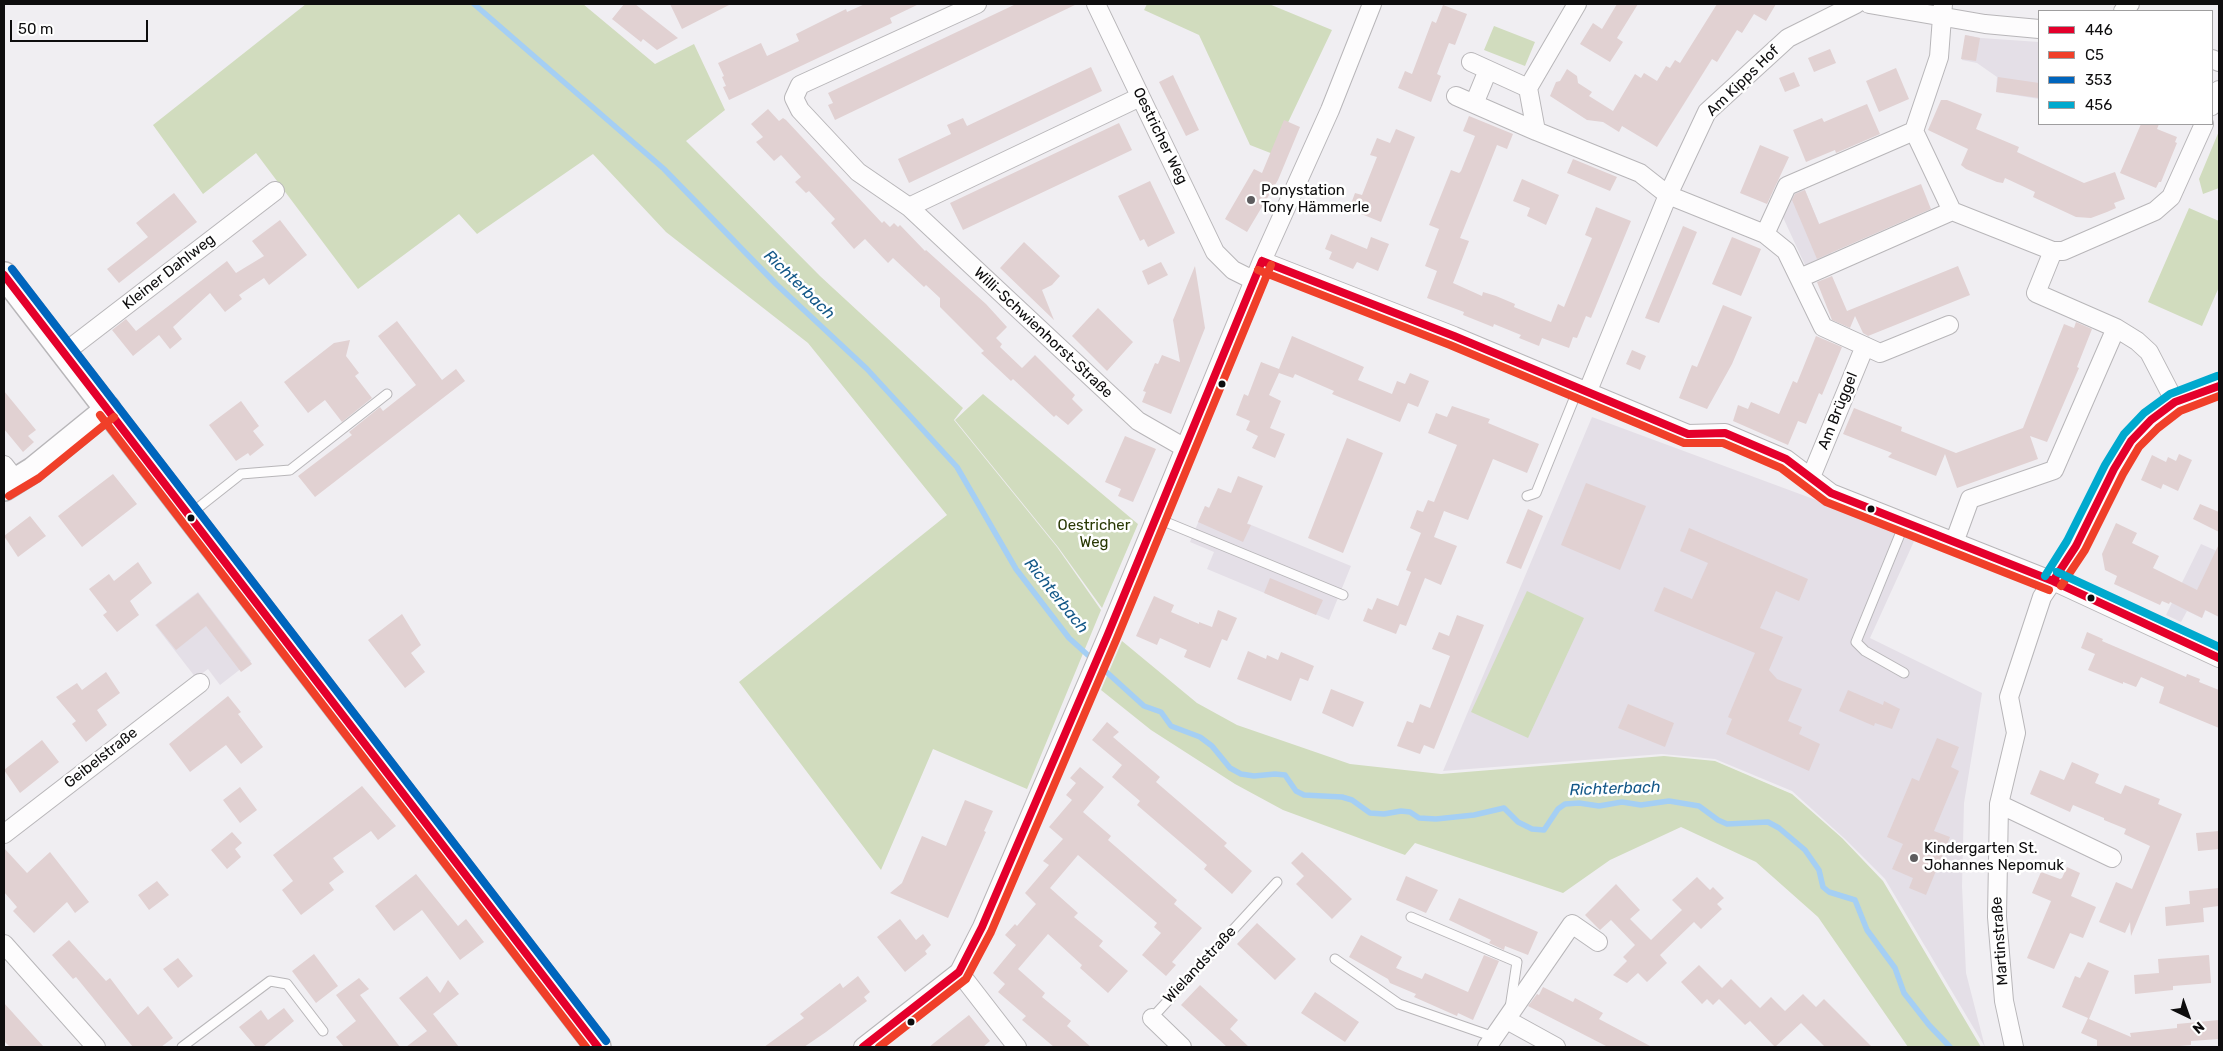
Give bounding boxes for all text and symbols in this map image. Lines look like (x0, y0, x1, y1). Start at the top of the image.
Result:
scale bar (12, 10, 150, 42)
legend (2038, 10, 2213, 125)
text: 50 m (18, 20, 53, 38)
text: 446 (2085, 21, 2113, 39)
street label: Am Kipps Hof (1703, 42, 1783, 120)
text: C5 (2085, 46, 2104, 64)
text: 353 (2085, 71, 2112, 89)
street label: Oestricher Weg (1129, 85, 1191, 187)
text: 456 (2085, 96, 2112, 114)
place label: Ponystation Tony Hämmerle (1261, 182, 1369, 217)
marker: Ponystation Tony Hämmerle (1245, 194, 1257, 206)
street label: Kleiner Dahlweg (119, 230, 219, 314)
water label: Richterbach (759, 246, 839, 324)
street label: Willi-Schwienhorst-Straße (970, 264, 1116, 402)
street label: Am Brüggel (1814, 370, 1862, 452)
unlabelled marker (1217, 379, 1227, 389)
unlabelled marker (1866, 504, 1876, 514)
unlabelled marker (186, 513, 196, 523)
park label: Oestricher Weg (1058, 517, 1130, 552)
water label: Richterbach (1020, 554, 1092, 638)
unlabelled marker (2086, 593, 2096, 603)
street label: Geibelstraße (61, 724, 141, 792)
water label: Richterbach (1569, 778, 1661, 800)
place label: Kindergarten St. Johannes Nepomuk (1924, 840, 2064, 875)
marker: Kindergarten St. Johannes Nepomuk (1908, 852, 1920, 864)
street label: Martinstraße (1988, 896, 2012, 986)
street label: Wielandstraße (1160, 923, 1240, 1007)
north arrow (2163, 991, 2213, 1041)
unlabelled marker (906, 1017, 916, 1027)
text: N (2189, 1018, 2208, 1037)

